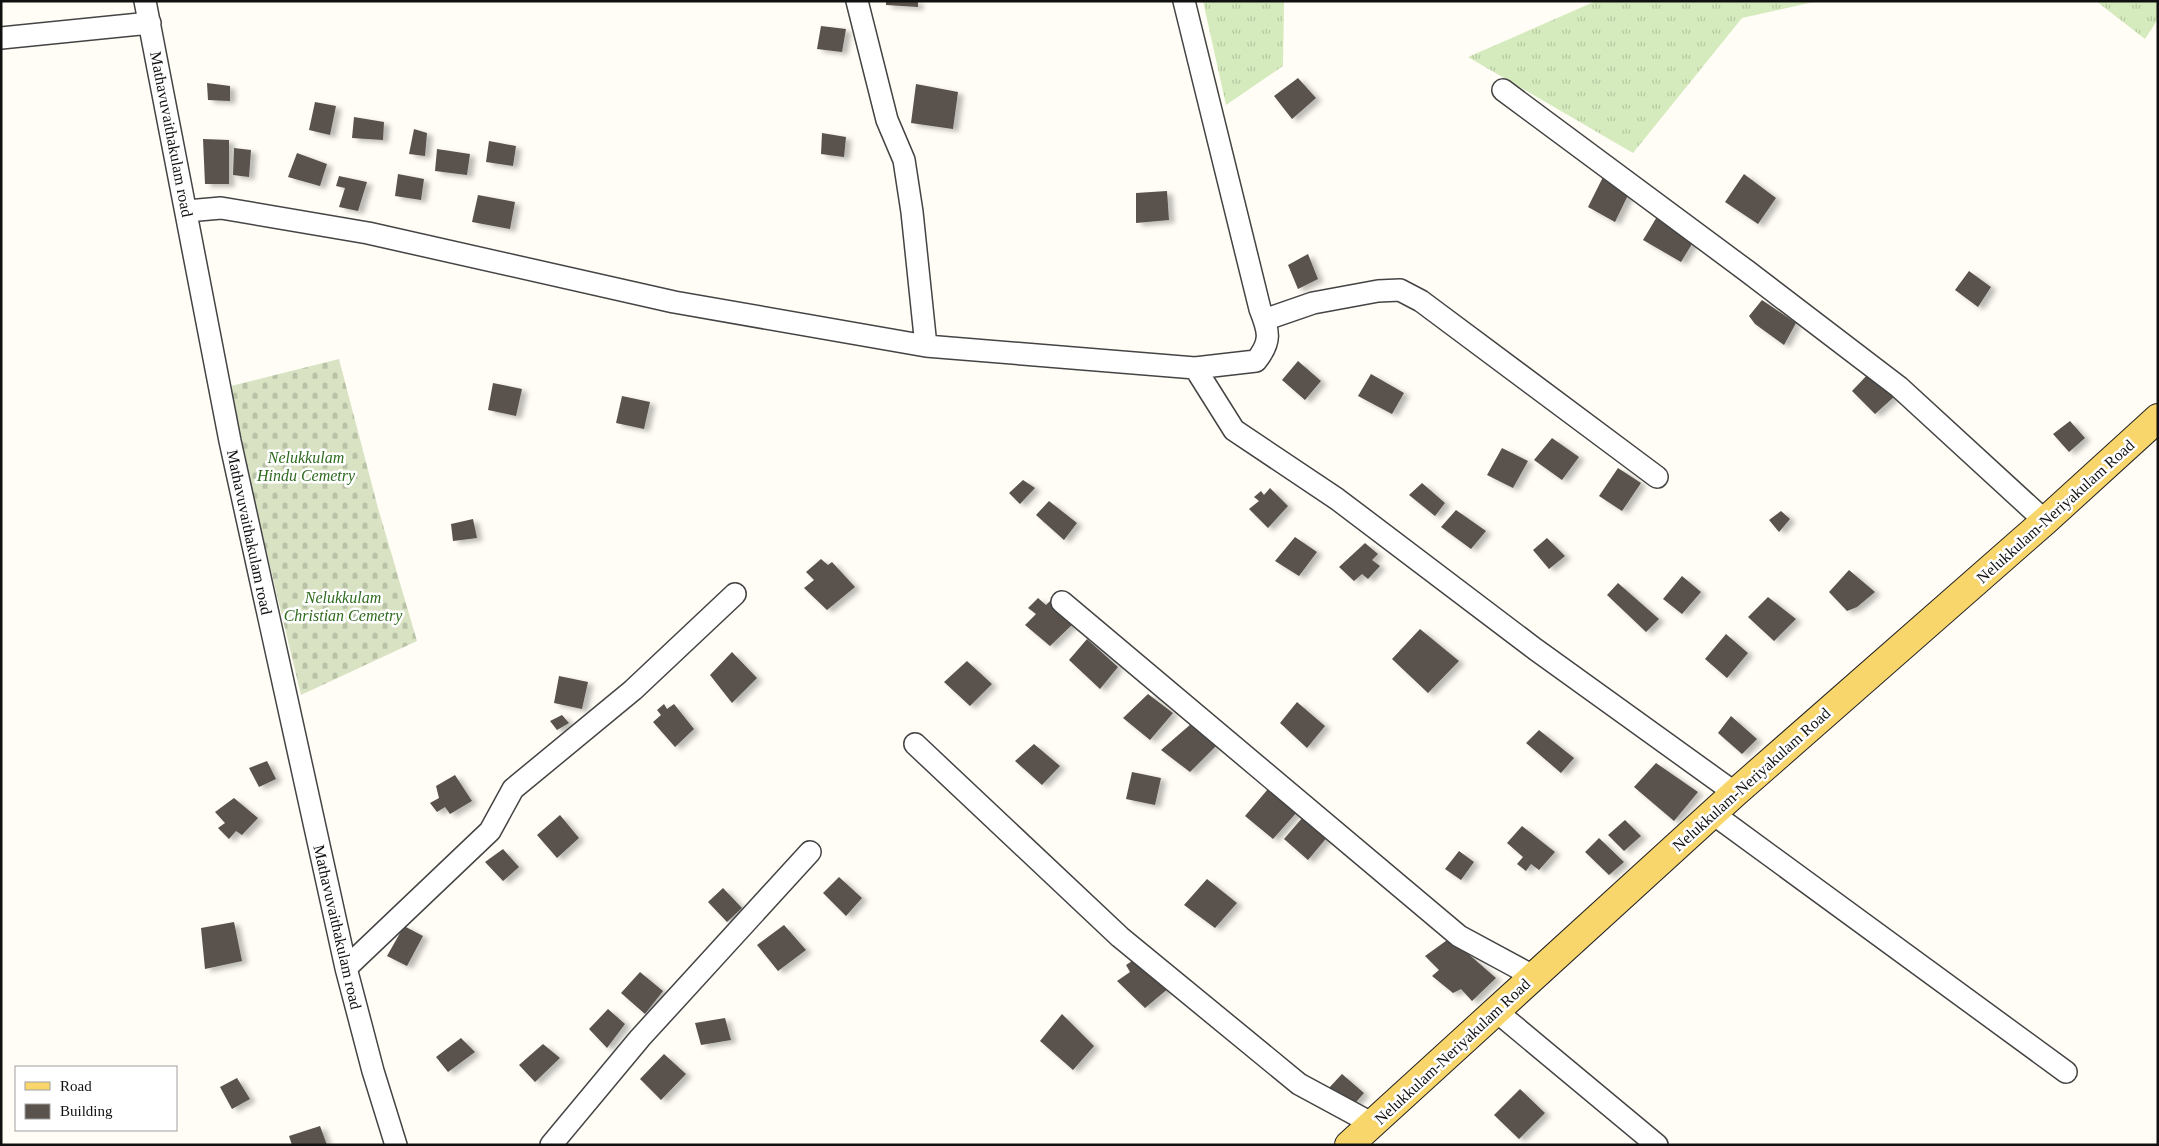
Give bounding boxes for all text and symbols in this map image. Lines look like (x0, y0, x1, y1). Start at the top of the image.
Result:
street label: Mathavuvaithakulam road (147, 50, 196, 218)
street label: Nelukkulam-Neriyakulam Road (1973, 436, 2138, 587)
street label: Mathavuvaithakulam road (224, 448, 275, 616)
park label: Nelukkulam Hindu Cemetry (256, 449, 356, 485)
park label: Nelukkulam Christian Cemetry (284, 589, 403, 625)
street label: Nelukkulam-Neriyakulam Road (1669, 704, 1834, 855)
street label: Mathavuvaithakulam road (310, 843, 365, 1011)
street label: Nelukkulam-Neriyakulam Road (1371, 975, 1534, 1128)
legend (15, 1066, 178, 1131)
text: Road (60, 1078, 92, 1094)
text: Building (60, 1103, 113, 1119)

